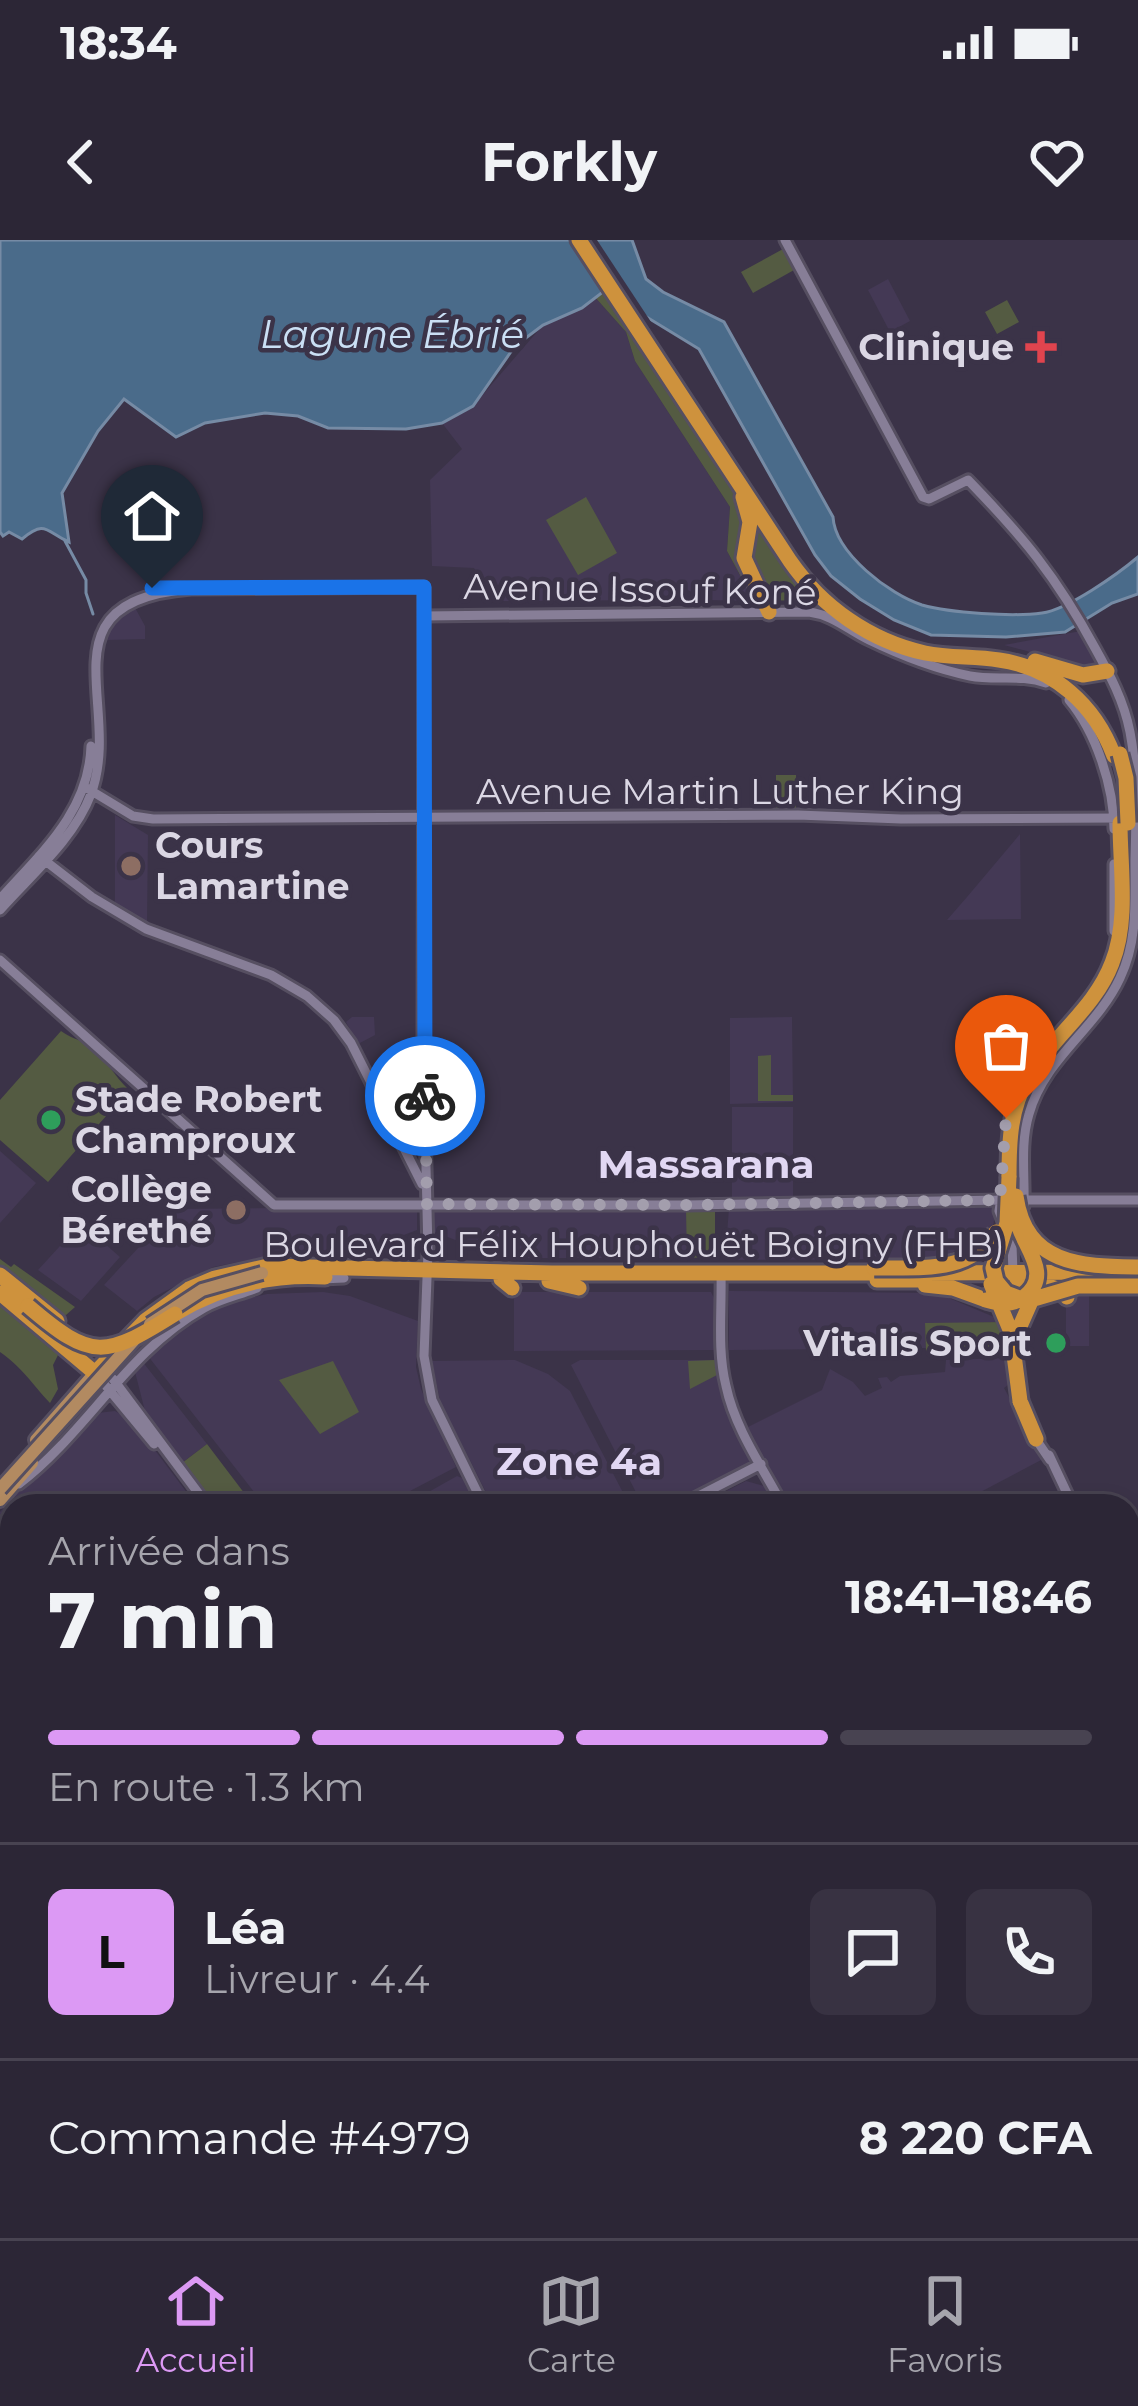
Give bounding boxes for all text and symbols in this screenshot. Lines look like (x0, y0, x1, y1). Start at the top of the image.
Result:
text: 18:34 (60, 15, 177, 70)
icon: back (48, 129, 114, 195)
text: Forkly (481, 129, 657, 195)
icon: heart (1024, 129, 1090, 195)
water label: Lagune Ébrié (260, 310, 524, 358)
place label: Clinique (858, 325, 1014, 369)
marker: Clinique (1025, 331, 1057, 363)
pin (101, 465, 203, 588)
icon: home (119, 483, 185, 549)
street label: Avenue Issouf Koné (463, 564, 817, 614)
street label: Avenue Martin Luther King (476, 769, 964, 813)
place label: Cours Lamartine (155, 823, 349, 908)
marker: Cours Lamartine (118, 853, 144, 879)
pin (955, 995, 1057, 1118)
icon: bag (973, 1013, 1039, 1079)
courier (365, 1036, 485, 1156)
icon: bike (392, 1063, 458, 1129)
place label: Stade Robert Champroux (75, 1077, 323, 1162)
marker: Stade Robert Champroux (38, 1107, 64, 1133)
district label: Massarana (597, 1140, 815, 1188)
place label: Collège Bérethé (60, 1167, 212, 1252)
marker: Collège Bérethé (223, 1197, 249, 1223)
street label: Boulevard Félix Houphouët Boigny (FHB) (263, 1222, 1005, 1266)
place label: Vitalis Sport (802, 1321, 1032, 1365)
marker: Vitalis Sport (1043, 1330, 1069, 1356)
district label: Zone 4a (496, 1437, 662, 1485)
text: Arrivée dans (48, 1527, 290, 1575)
text: 18:41–18:46 (845, 1569, 1092, 1624)
text: 7 min (48, 1572, 278, 1668)
text: En route · 1.3 km (48, 1763, 365, 1811)
button: chat (810, 1889, 936, 2015)
button: phone (966, 1889, 1092, 2015)
text: Léa (204, 1900, 287, 1955)
text: L (97, 1924, 125, 1979)
text: Livreur · 4.4 (204, 1955, 430, 2003)
text: Commande #4979 (48, 2110, 471, 2165)
text: 8 220 CFA (859, 2110, 1092, 2165)
tab: Accueil (136, 2268, 256, 2380)
tab: Carte (527, 2268, 616, 2380)
tab: Favoris (887, 2268, 1002, 2380)

